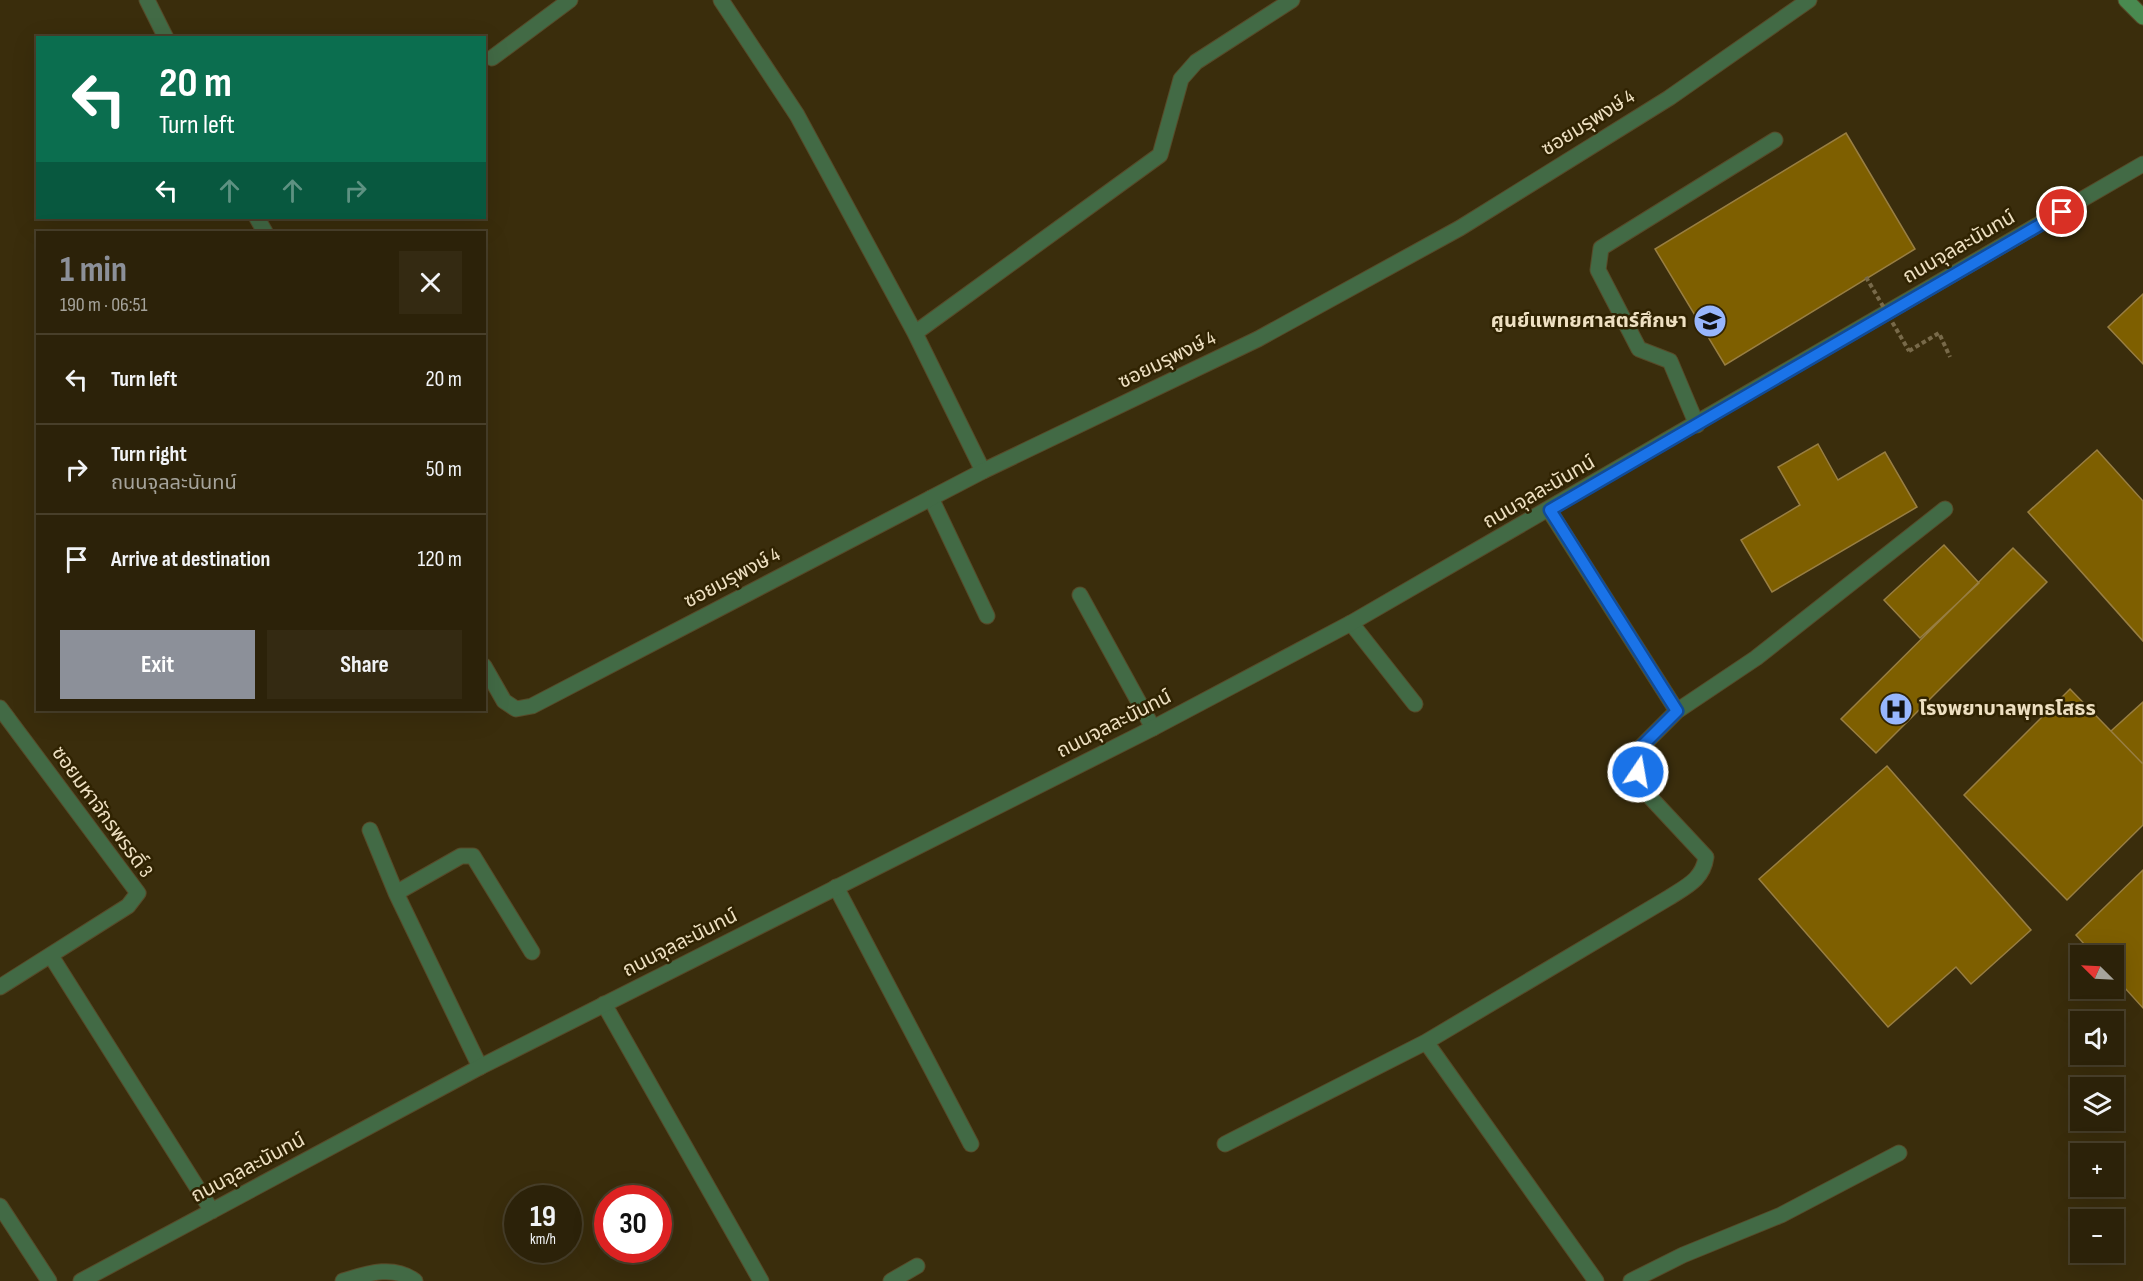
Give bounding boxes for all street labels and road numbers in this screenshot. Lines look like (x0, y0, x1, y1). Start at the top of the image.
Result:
street label: ซอยมรุพงษ์ 4 (1537, 85, 1639, 161)
street label: ถนนจุลละนันทน์ (1899, 205, 2019, 289)
street label: ซอยมรุพงษ์ 4 (1114, 326, 1220, 394)
street label: ถนนจุลละนันทน์ (1479, 450, 1599, 534)
street label: ซอยมรุพงษ์ 4 (680, 543, 784, 613)
street label: ถนนจุลละนันทน์ (1053, 685, 1175, 763)
street label: ซอยมหาจักรพรรดิ์ 3 (46, 741, 158, 882)
street label: ถนนจุลละนันทน์ (619, 904, 741, 982)
street label: ถนนจุลละนันทน์ (187, 1128, 309, 1208)

